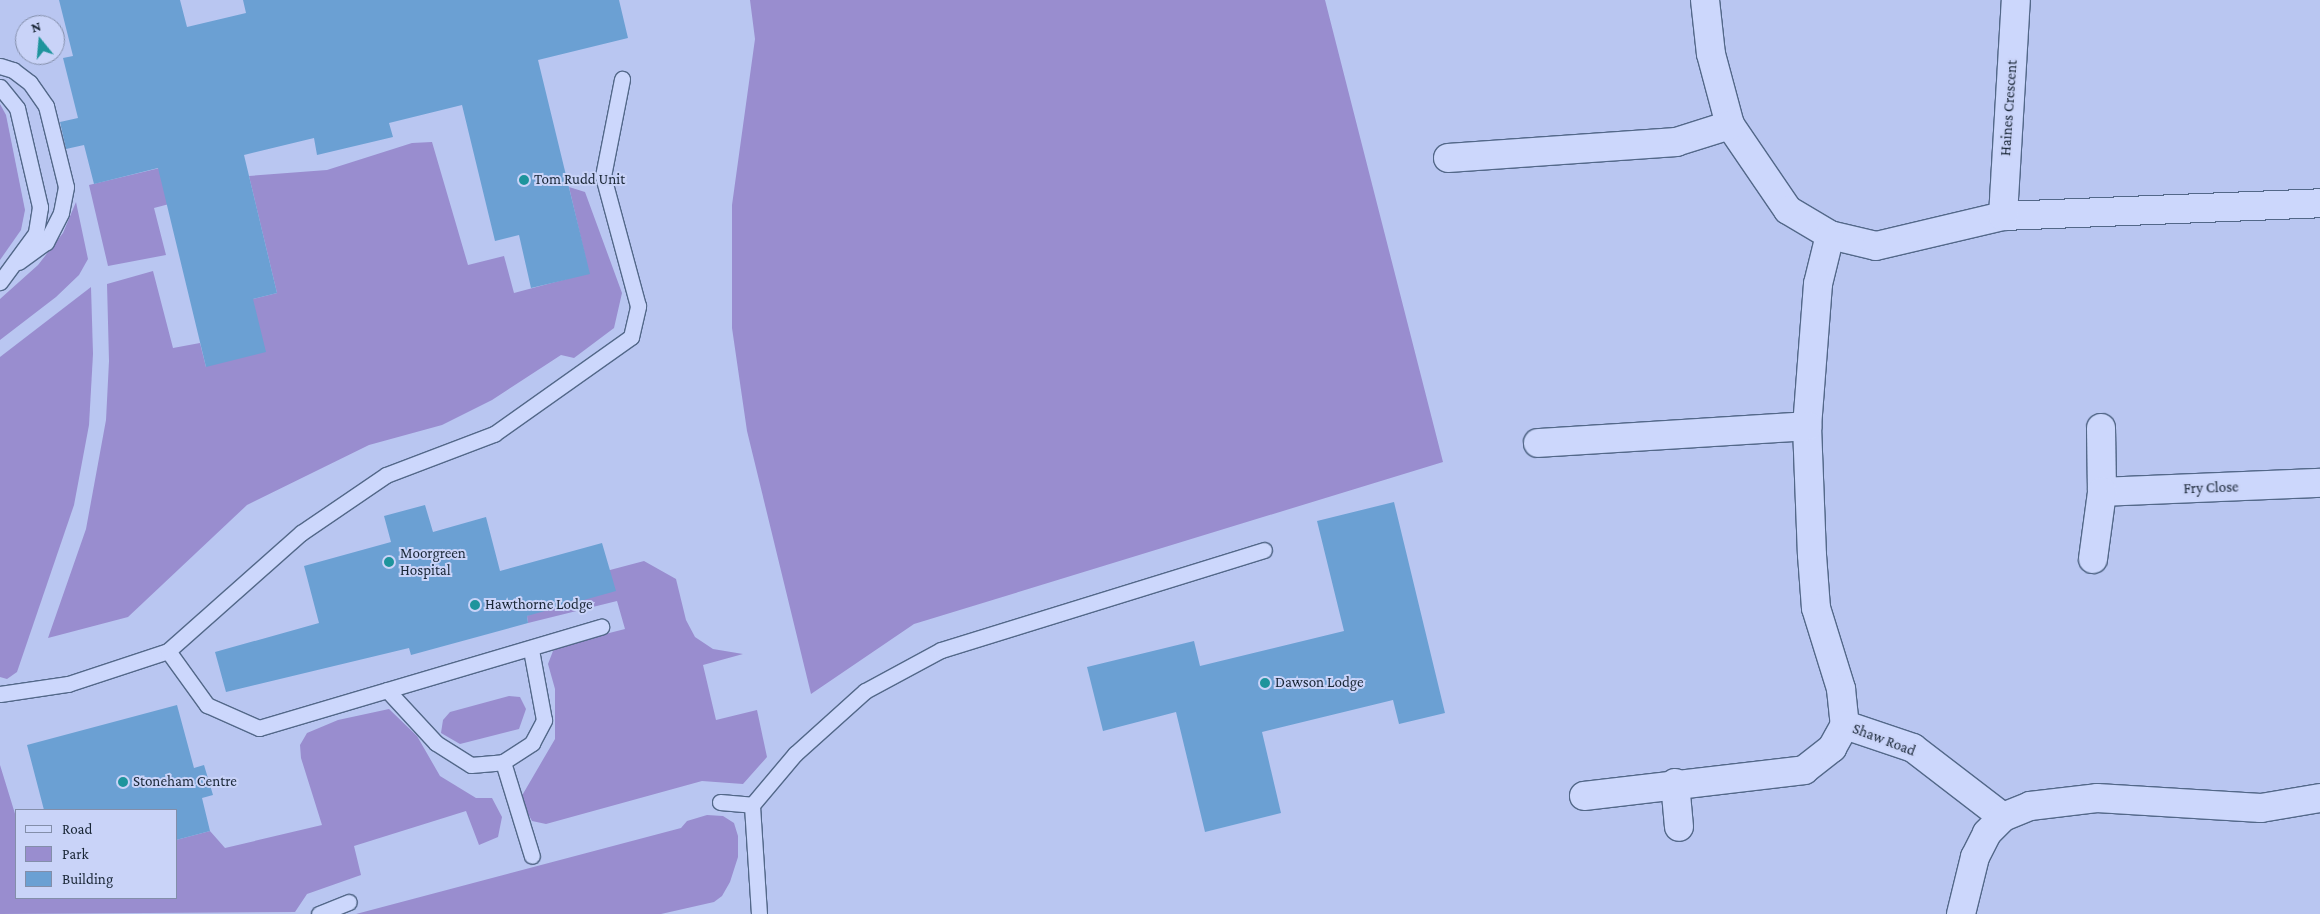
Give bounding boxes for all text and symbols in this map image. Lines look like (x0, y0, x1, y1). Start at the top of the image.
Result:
north arrow (15, 15, 65, 65)
text: N (29, 18, 43, 36)
street label: Haines Crescent (1997, 59, 2021, 157)
place label: Tom Rudd Unit (534, 171, 625, 189)
marker: Tom Rudd Unit (518, 174, 530, 186)
street label: Fry Close (2183, 478, 2239, 498)
place label: Moorgreen Hospital (400, 544, 466, 579)
marker: Moorgreen Hospital (382, 555, 396, 569)
place label: Hawthorne Lodge (485, 596, 593, 614)
marker: Hawthorne Lodge (469, 599, 481, 611)
place label: Dawson Lodge (1275, 674, 1364, 692)
marker: Dawson Lodge (1259, 677, 1271, 689)
street label: Shaw Road (1850, 720, 1918, 760)
place label: Stoneham Centre (133, 773, 237, 791)
marker: Stoneham Centre (117, 776, 129, 788)
legend (15, 809, 178, 899)
text: Road (62, 821, 92, 837)
text: Park (62, 846, 89, 862)
text: Building (62, 871, 113, 887)

